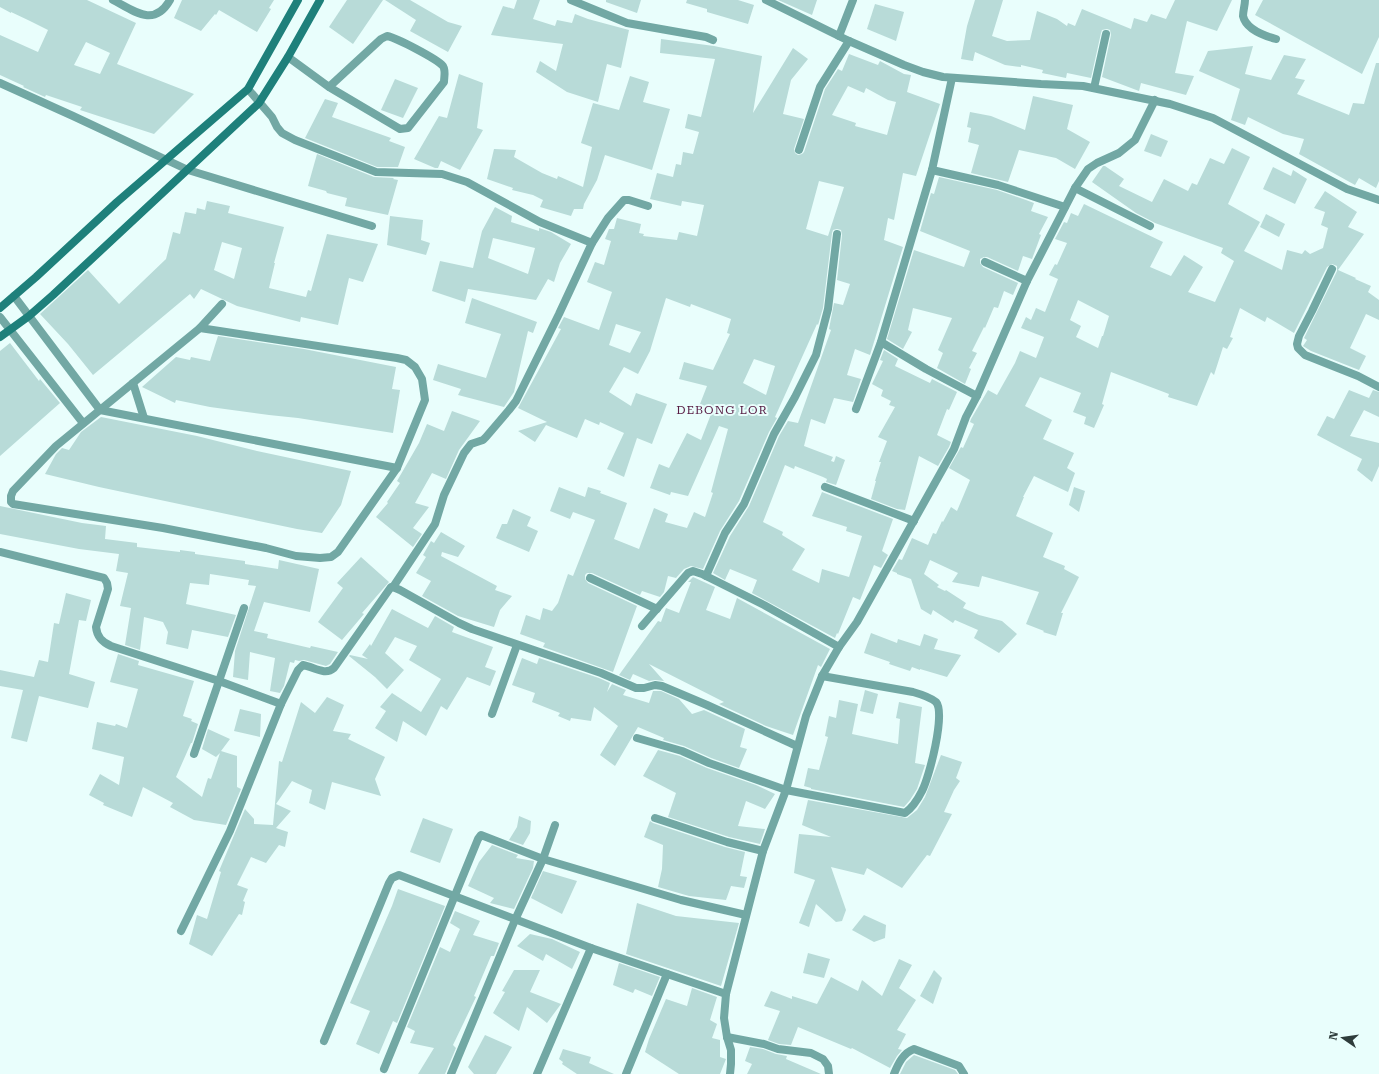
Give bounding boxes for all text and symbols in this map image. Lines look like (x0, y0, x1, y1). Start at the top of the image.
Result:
district label: DEBONG LOR (676, 403, 768, 417)
north arrow (1323, 1018, 1363, 1058)
text: N (1326, 1030, 1341, 1041)

